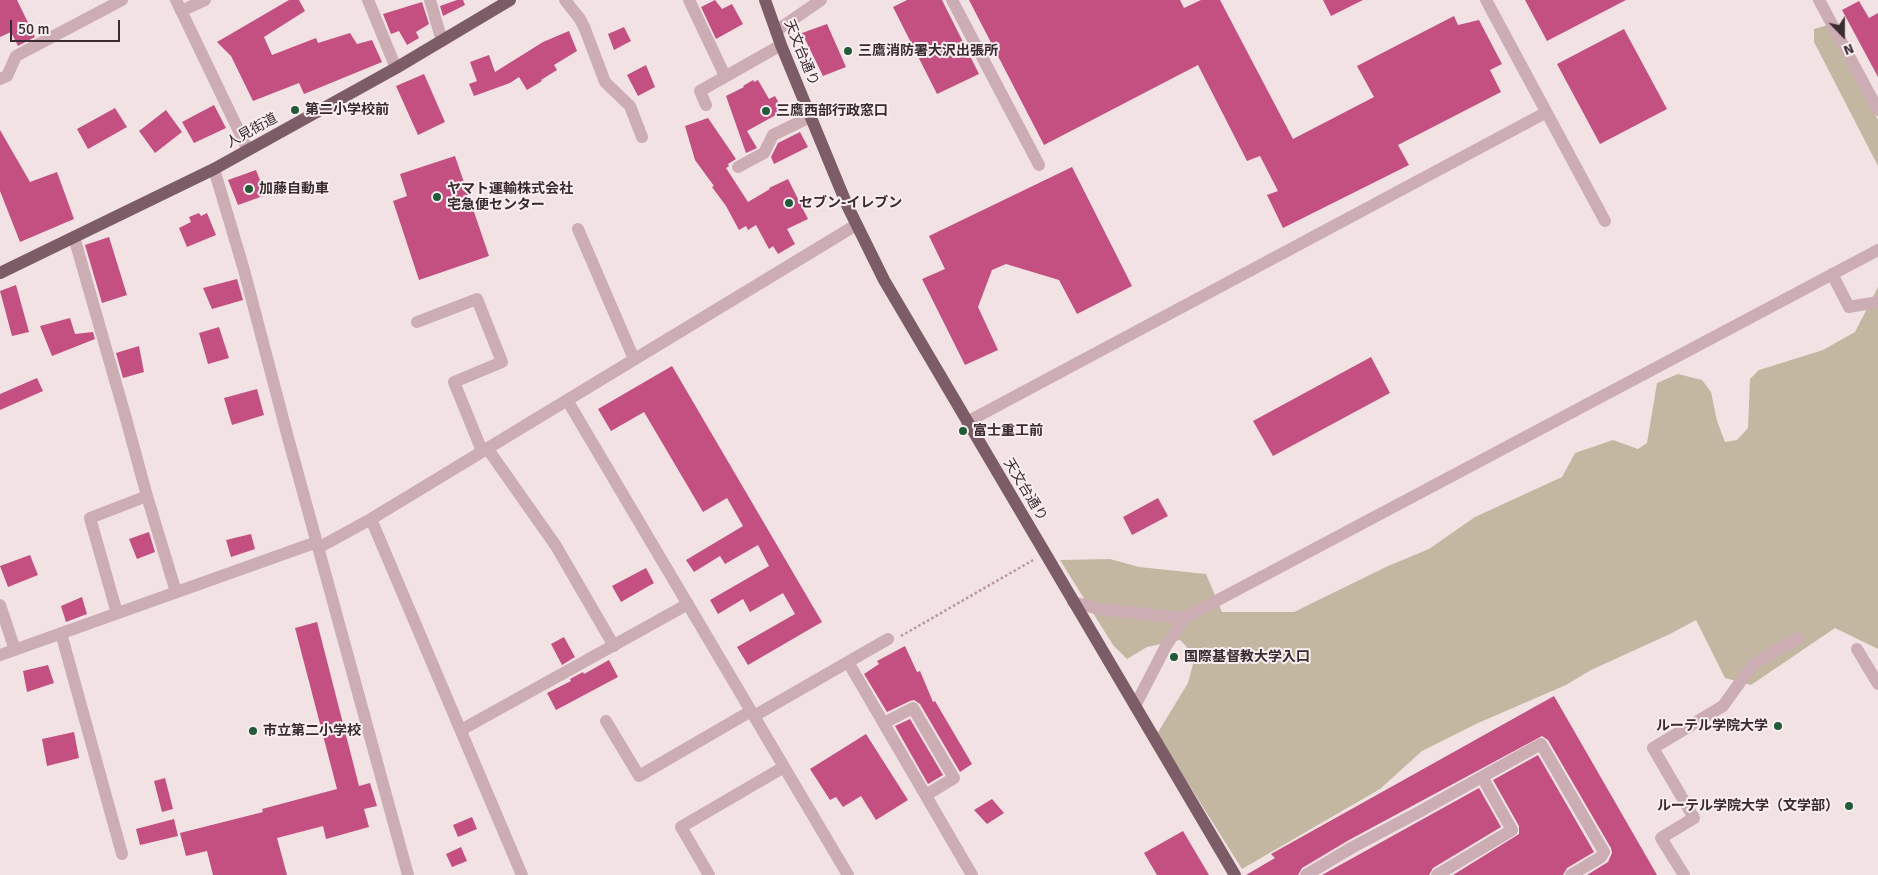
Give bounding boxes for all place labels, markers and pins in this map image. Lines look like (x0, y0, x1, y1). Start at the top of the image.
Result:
place label: 三鷹消防署大沢出張所 (858, 43, 998, 59)
marker: 三鷹消防署大沢出張所 (842, 45, 854, 57)
place label: 第二小学校前 (305, 102, 389, 118)
place label: 三鷹西部行政窓口 (776, 103, 888, 119)
marker: 第二小学校前 (289, 104, 301, 116)
marker: 三鷹西部行政窓口 (760, 105, 772, 117)
place label: 加藤自動車 (259, 181, 329, 197)
place label: ヤマト運輸株式会社 宅急便センター (447, 181, 573, 213)
marker: 加藤自動車 (243, 183, 255, 195)
marker: ヤマト運輸株式会社 宅急便センター (431, 191, 443, 203)
place label: セブン-イレブン (799, 195, 902, 211)
marker: セブン-イレブン (783, 197, 795, 209)
place label: 富士重工前 (973, 423, 1043, 439)
marker: 富士重工前 (957, 425, 969, 437)
place label: 国際基督教大学入口 (1184, 649, 1310, 665)
marker: 国際基督教大学入口 (1168, 651, 1180, 663)
place label: ルーテル学院大学 (1656, 718, 1768, 734)
marker: ルーテル学院大学 (1772, 720, 1784, 732)
place label: 市立第二小学校 (263, 723, 361, 739)
marker: 市立第二小学校 (247, 725, 259, 737)
place label: ルーテル学院大学（文学部） (1657, 798, 1839, 814)
marker: ルーテル学院大学（文学部） (1843, 800, 1855, 812)

